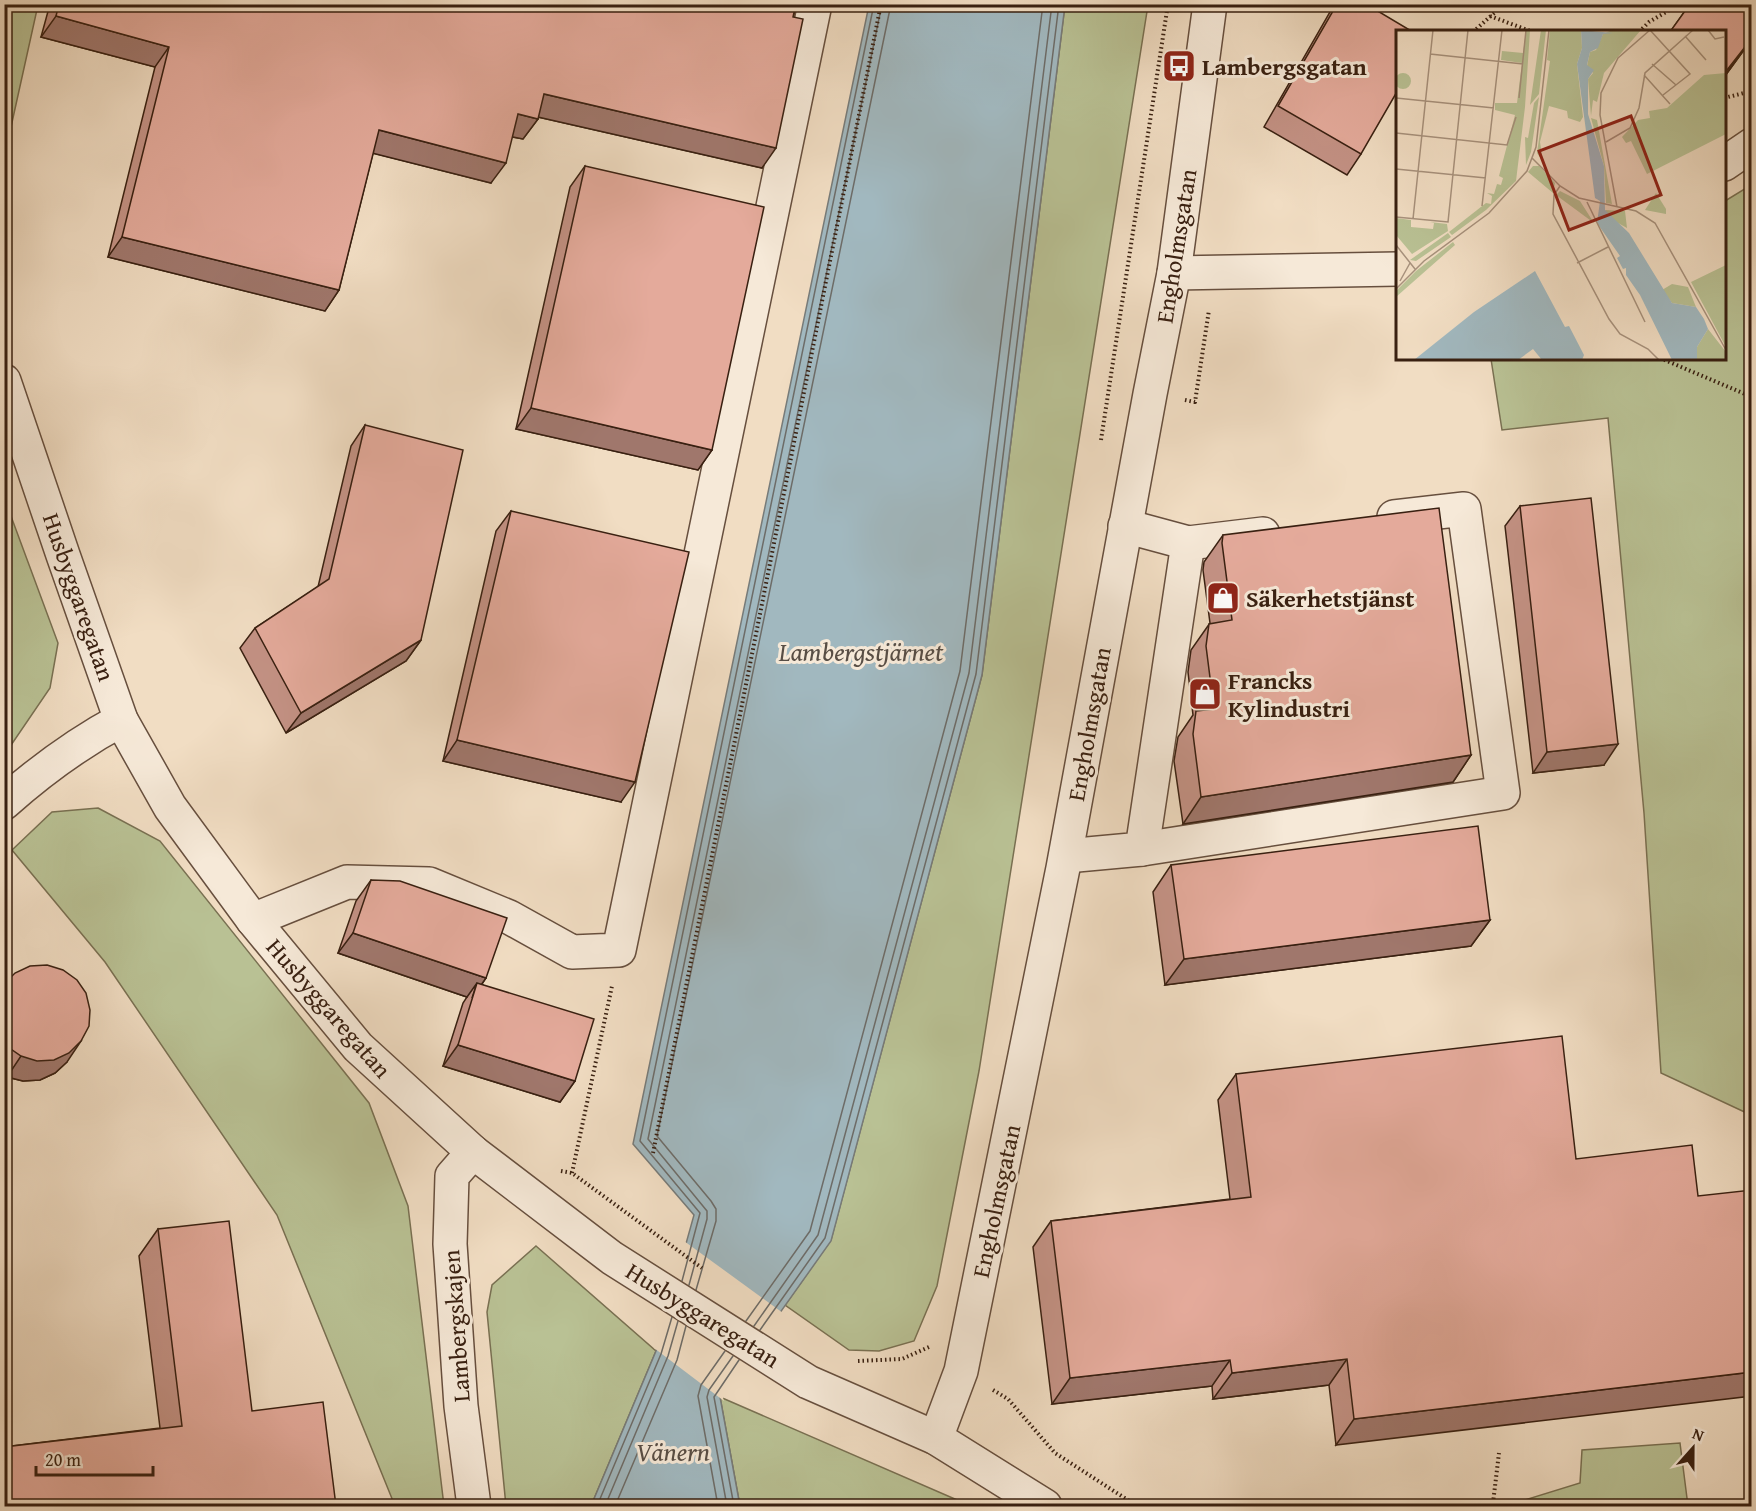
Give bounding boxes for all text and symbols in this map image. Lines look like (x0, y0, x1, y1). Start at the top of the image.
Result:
inset map (1396, 30, 1726, 360)
bus stop icon: Lambergsgatan (1161, 48, 1197, 84)
place label: Lambergsgatan (1202, 49, 1367, 84)
street label: Engholmsgatan (1147, 166, 1206, 326)
street label: Husbyggaregatan (34, 508, 124, 686)
shop icon: Säkerhetstjänst (1205, 580, 1241, 616)
place label: Säkerhetstjänst (1246, 581, 1414, 616)
water label: Lambergstjärnet (778, 632, 944, 671)
street label: Engholmsgatan (1058, 644, 1120, 804)
place label: Francks Kylindustri (1228, 663, 1350, 726)
shop icon: Francks Kylindustri (1187, 676, 1223, 712)
street label: Husbyggaregatan (258, 930, 400, 1086)
street label: Engholmsgatan (963, 1121, 1029, 1281)
street label: Lambergskajen (433, 1248, 479, 1403)
street label: Husbyggaregatan (619, 1254, 787, 1377)
north arrow (1663, 1418, 1723, 1478)
text: N (1689, 1421, 1708, 1447)
water label: Vänern (636, 1432, 710, 1471)
scale bar (36, 1439, 153, 1477)
text: 20 m (45, 1446, 81, 1473)

